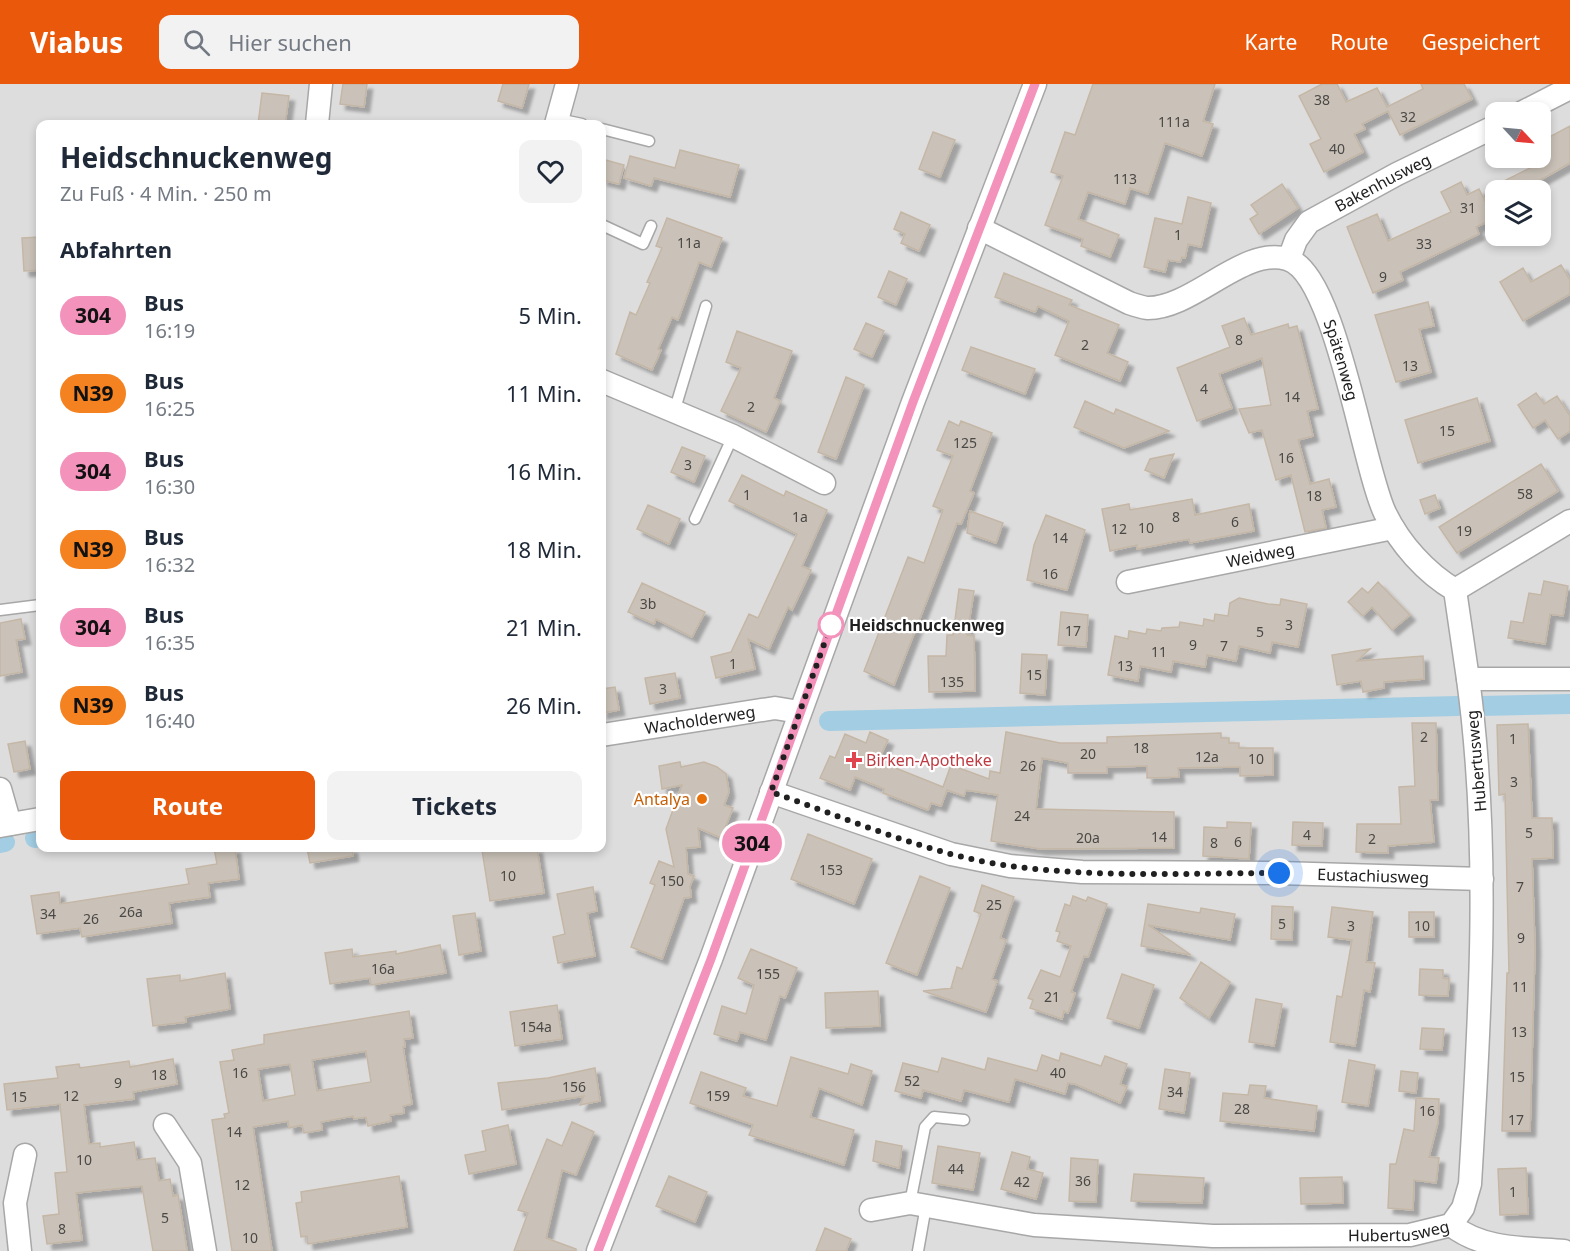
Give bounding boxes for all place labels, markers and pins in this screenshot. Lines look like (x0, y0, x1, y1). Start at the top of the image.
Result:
marker: Heidschnuckenweg (818, 612, 844, 638)
place label: Heidschnuckenweg (849, 614, 1005, 636)
place label: Birken-Apotheke (866, 749, 992, 771)
marker: Birken-Apotheke (847, 753, 861, 767)
place label: Antalya (634, 788, 690, 810)
marker: Antalya (695, 792, 709, 806)

